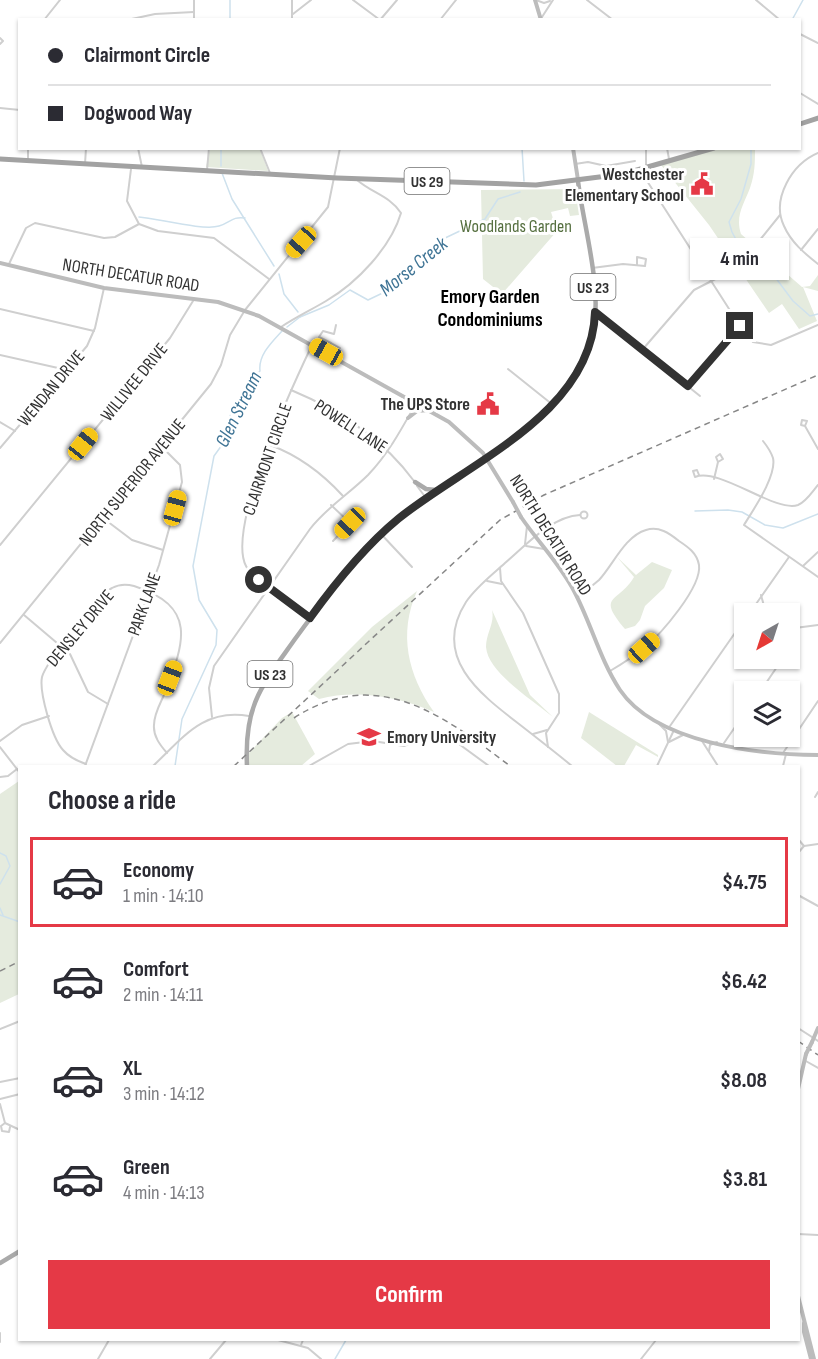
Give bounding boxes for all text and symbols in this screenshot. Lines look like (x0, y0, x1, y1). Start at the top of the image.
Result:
text: Clairmont Circle (84, 42, 210, 69)
text: Dogwood Way (84, 100, 192, 127)
place label: Westchester Elementary School (565, 164, 684, 206)
road number: US 29 (404, 168, 450, 194)
public building icon: Westchester Elementary School (689, 171, 715, 197)
park label: Woodlands Garden (460, 216, 572, 237)
car (282, 223, 320, 261)
water label: Morse Creek (375, 232, 453, 302)
callout: 4 min (690, 239, 789, 281)
text: 4 min (720, 247, 759, 271)
street label: NORTH DECATUR ROAD (61, 254, 201, 297)
road number: US 23 (570, 274, 616, 300)
district label: Emory Garden Condominiums (437, 285, 543, 332)
route end (726, 312, 753, 339)
car (306, 335, 346, 369)
street label: WILLIVEE DRIVE (97, 339, 172, 426)
street label: WENDAN DRIVE (13, 346, 89, 431)
water label: Glen Stream (210, 367, 268, 451)
public building icon: The UPS Store (475, 391, 501, 417)
place label: The UPS Store (380, 394, 470, 415)
street label: POWELL LANE (310, 395, 391, 458)
street label: CLAIRMONT CIRCLE (238, 400, 297, 518)
street label: NORTH SUPERIOR AVENUE (75, 415, 190, 550)
car (65, 424, 101, 464)
street label: NORTH DECATUR ROAD (505, 471, 596, 599)
car (162, 488, 188, 528)
car (331, 504, 369, 542)
route start (245, 566, 272, 593)
street label: PARK LANE (123, 570, 166, 638)
street label: DENSLEY DRIVE (42, 586, 119, 671)
north arrow (734, 603, 800, 669)
map controls (734, 603, 800, 747)
car (625, 629, 663, 667)
car (155, 658, 185, 698)
road number: US 23 (248, 661, 292, 687)
button: layers (734, 681, 800, 747)
school or university icon: Emory University (356, 724, 382, 750)
place label: Emory University (387, 727, 497, 748)
text: Choose a ride (48, 785, 176, 817)
icon: car (51, 855, 105, 909)
text: Economy (123, 857, 194, 884)
text: $4.75 (722, 869, 767, 896)
text: 1 min · 14:10 (123, 884, 204, 908)
icon: car (51, 954, 105, 1008)
text: Comfort (123, 956, 189, 983)
text: $6.42 (721, 968, 767, 995)
text: 2 min · 14:11 (123, 983, 203, 1007)
icon: car (51, 1053, 105, 1107)
text: XL (123, 1055, 142, 1082)
text: $8.08 (720, 1067, 767, 1094)
text: 3 min · 14:12 (123, 1082, 205, 1106)
icon: car (51, 1152, 105, 1206)
text: Green (123, 1154, 170, 1181)
text: $3.81 (722, 1166, 767, 1193)
text: 4 min · 14:13 (123, 1181, 205, 1205)
button: Confirm (48, 1260, 770, 1329)

